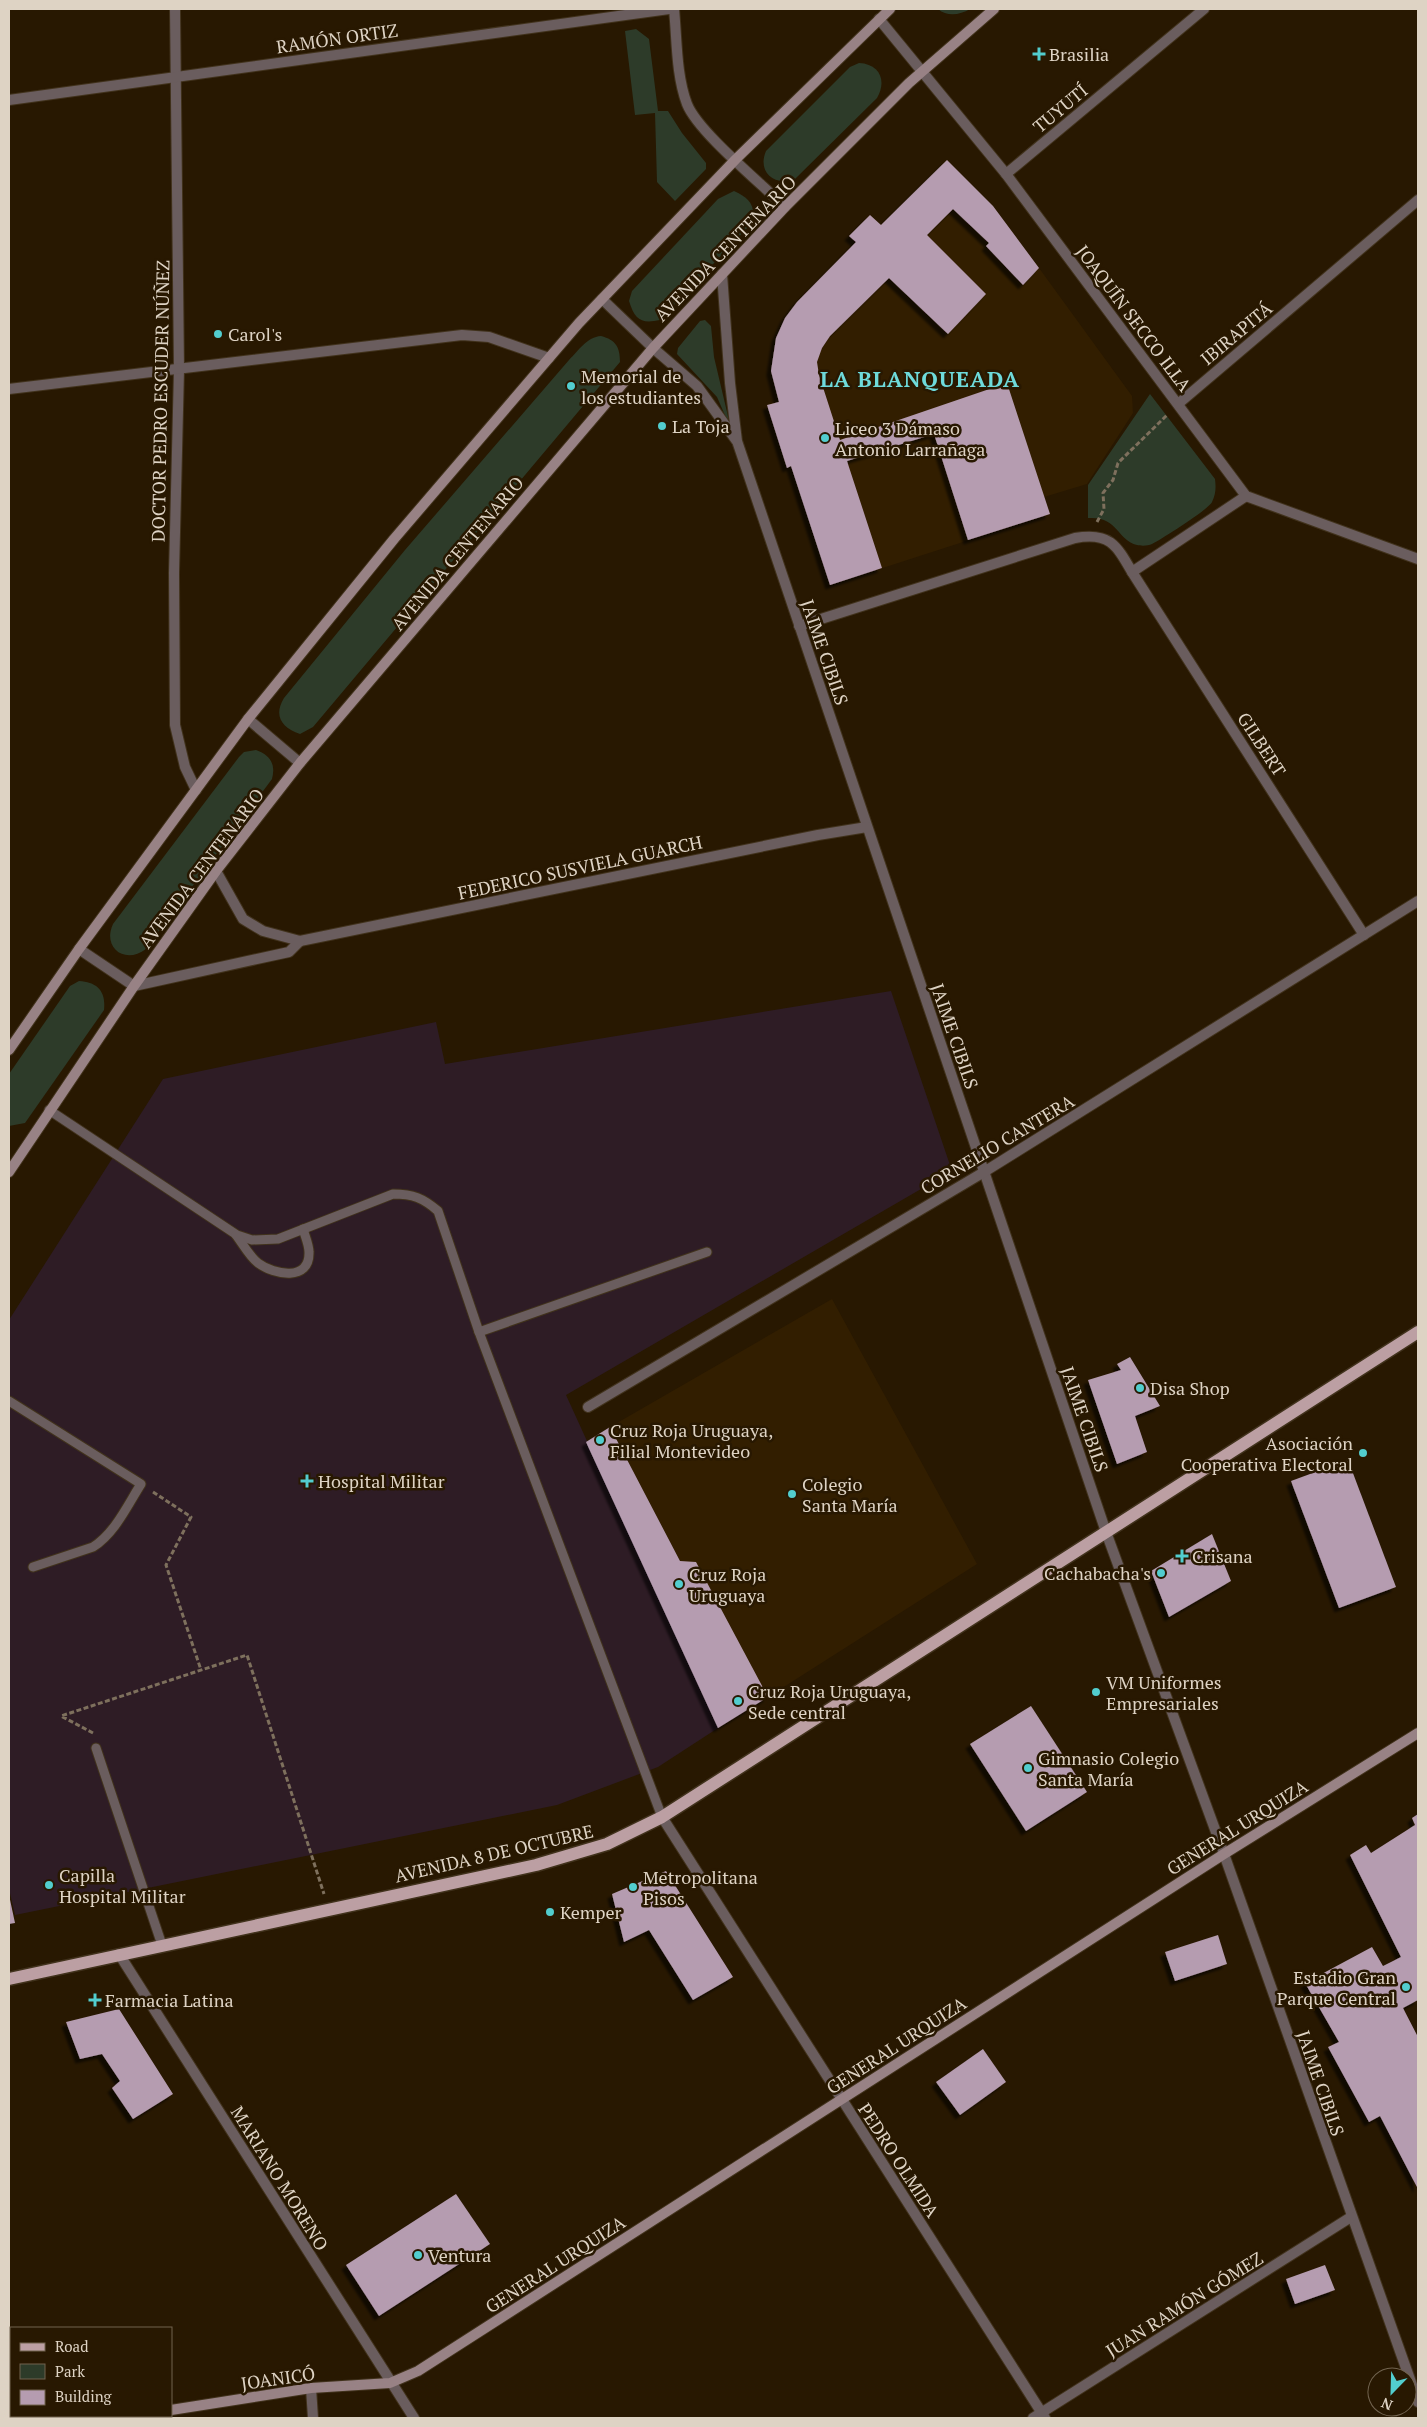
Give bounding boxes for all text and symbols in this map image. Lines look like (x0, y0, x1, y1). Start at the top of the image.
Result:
street label: RAMÓN ORTIZ (275, 18, 399, 58)
place label: Brasilia (1049, 42, 1109, 66)
marker: Brasilia (1033, 48, 1045, 60)
street label: TUYUTÍ (1028, 78, 1093, 138)
street label: AVENIDA CENTENARIO (649, 170, 801, 326)
street label: JOAQUÍN SECCO ILLA (1071, 240, 1197, 397)
street label: DOCTOR PEDRO ESCUDER NÚÑEZ (146, 260, 174, 542)
street label: IBIRAPITÁ (1195, 296, 1277, 370)
place label: Carol's (228, 322, 282, 346)
marker: Carol's (212, 328, 224, 340)
place label: Memorial de los estudiantes (581, 364, 701, 409)
district label: LA BLANQUEADA (820, 364, 1020, 393)
marker: Memorial de los estudiantes (565, 380, 577, 392)
place label: La Toja (672, 414, 730, 438)
place label: Liceo 3 Dámaso Antonio Larrañaga (835, 416, 985, 461)
marker: La Toja (656, 420, 668, 432)
marker: Liceo 3 Dámaso Antonio Larrañaga (819, 432, 831, 444)
street label: AVENIDA CENTENARIO (385, 471, 529, 635)
street label: JAIME CIBILS (796, 596, 854, 708)
street label: GILBERT (1232, 707, 1292, 781)
street label: AVENIDA CENTENARIO (133, 783, 269, 953)
street label: FEDERICO SUSVIELA GUARCH (456, 829, 704, 905)
street label: JAIME CIBILS (926, 980, 984, 1092)
street label: CORNELIO CANTERA (916, 1088, 1079, 1199)
street label: JAIME CIBILS (1056, 1363, 1114, 1475)
place label: Disa Shop (1150, 1376, 1230, 1400)
marker: Disa Shop (1134, 1382, 1146, 1394)
place label: Cruz Roja Uruguaya, Filial Montevideo (610, 1418, 773, 1463)
place label: Asociación Cooperativa Electoral (1181, 1431, 1353, 1476)
marker: Cruz Roja Uruguaya, Filial Montevideo (594, 1434, 606, 1446)
marker: Asociación Cooperativa Electoral (1357, 1447, 1369, 1459)
place label: Hospital Militar (318, 1469, 445, 1493)
place label: Colegio Santa María (802, 1472, 898, 1517)
marker: Hospital Militar (300, 1474, 314, 1488)
marker: Colegio Santa María (786, 1488, 798, 1500)
place label: Crisana (1192, 1544, 1253, 1568)
marker: Crisana (1176, 1550, 1188, 1562)
place label: Cachabacha's (1044, 1561, 1151, 1585)
place label: Cruz Roja Uruguaya (689, 1562, 766, 1607)
marker: Cachabacha's (1155, 1567, 1167, 1579)
marker: Cruz Roja Uruguaya (673, 1578, 685, 1590)
place label: VM Uniformes Empresariales (1106, 1670, 1222, 1715)
place label: Cruz Roja Uruguaya, Sede central (748, 1679, 911, 1724)
marker: VM Uniformes Empresariales (1090, 1686, 1102, 1698)
marker: Cruz Roja Uruguaya, Sede central (732, 1695, 744, 1707)
place label: Gimnasio Colegio Santa María (1038, 1746, 1179, 1791)
marker: Gimnasio Colegio Santa María (1022, 1762, 1034, 1774)
street label: GENERAL URQUIZA (1162, 1773, 1313, 1880)
street label: AVENIDA 8 DE OCTUBRE (392, 1818, 596, 1888)
place label: Capilla Hospital Militar (59, 1863, 186, 1908)
place label: Metropolitana Pisos (643, 1865, 758, 1910)
marker: Capilla Hospital Militar (43, 1879, 55, 1891)
marker: Metropolitana Pisos (627, 1881, 639, 1893)
place label: Kemper (560, 1900, 622, 1924)
marker: Kemper (544, 1906, 556, 1918)
place label: Estadio Gran Parque Central (1277, 1965, 1396, 2010)
marker: Estadio Gran Parque Central (1400, 1981, 1412, 1993)
place label: Farmacia Latina (105, 1988, 234, 2012)
street label: GENERAL URQUIZA (821, 1990, 971, 2099)
marker: Farmacia Latina (89, 1994, 101, 2006)
street label: JAIME CIBILS (1292, 2027, 1350, 2139)
street label: PEDRO OLMIDA (853, 2098, 945, 2222)
street label: MARIANO MORENO (226, 2101, 334, 2255)
street label: GENERAL URQUIZA (480, 2209, 630, 2318)
place label: Ventura (428, 2243, 491, 2267)
street label: JUAN RAMÓN GÓMEZ (1101, 2246, 1267, 2362)
marker: Ventura (412, 2249, 424, 2261)
legend (10, 2327, 172, 2417)
text: Road (55, 2336, 88, 2356)
text: Park (55, 2361, 85, 2381)
street label: JOANICÓ (239, 2361, 317, 2395)
north arrow (1367, 2367, 1417, 2417)
text: Building (55, 2386, 113, 2406)
text: N (1378, 2393, 1395, 2415)

